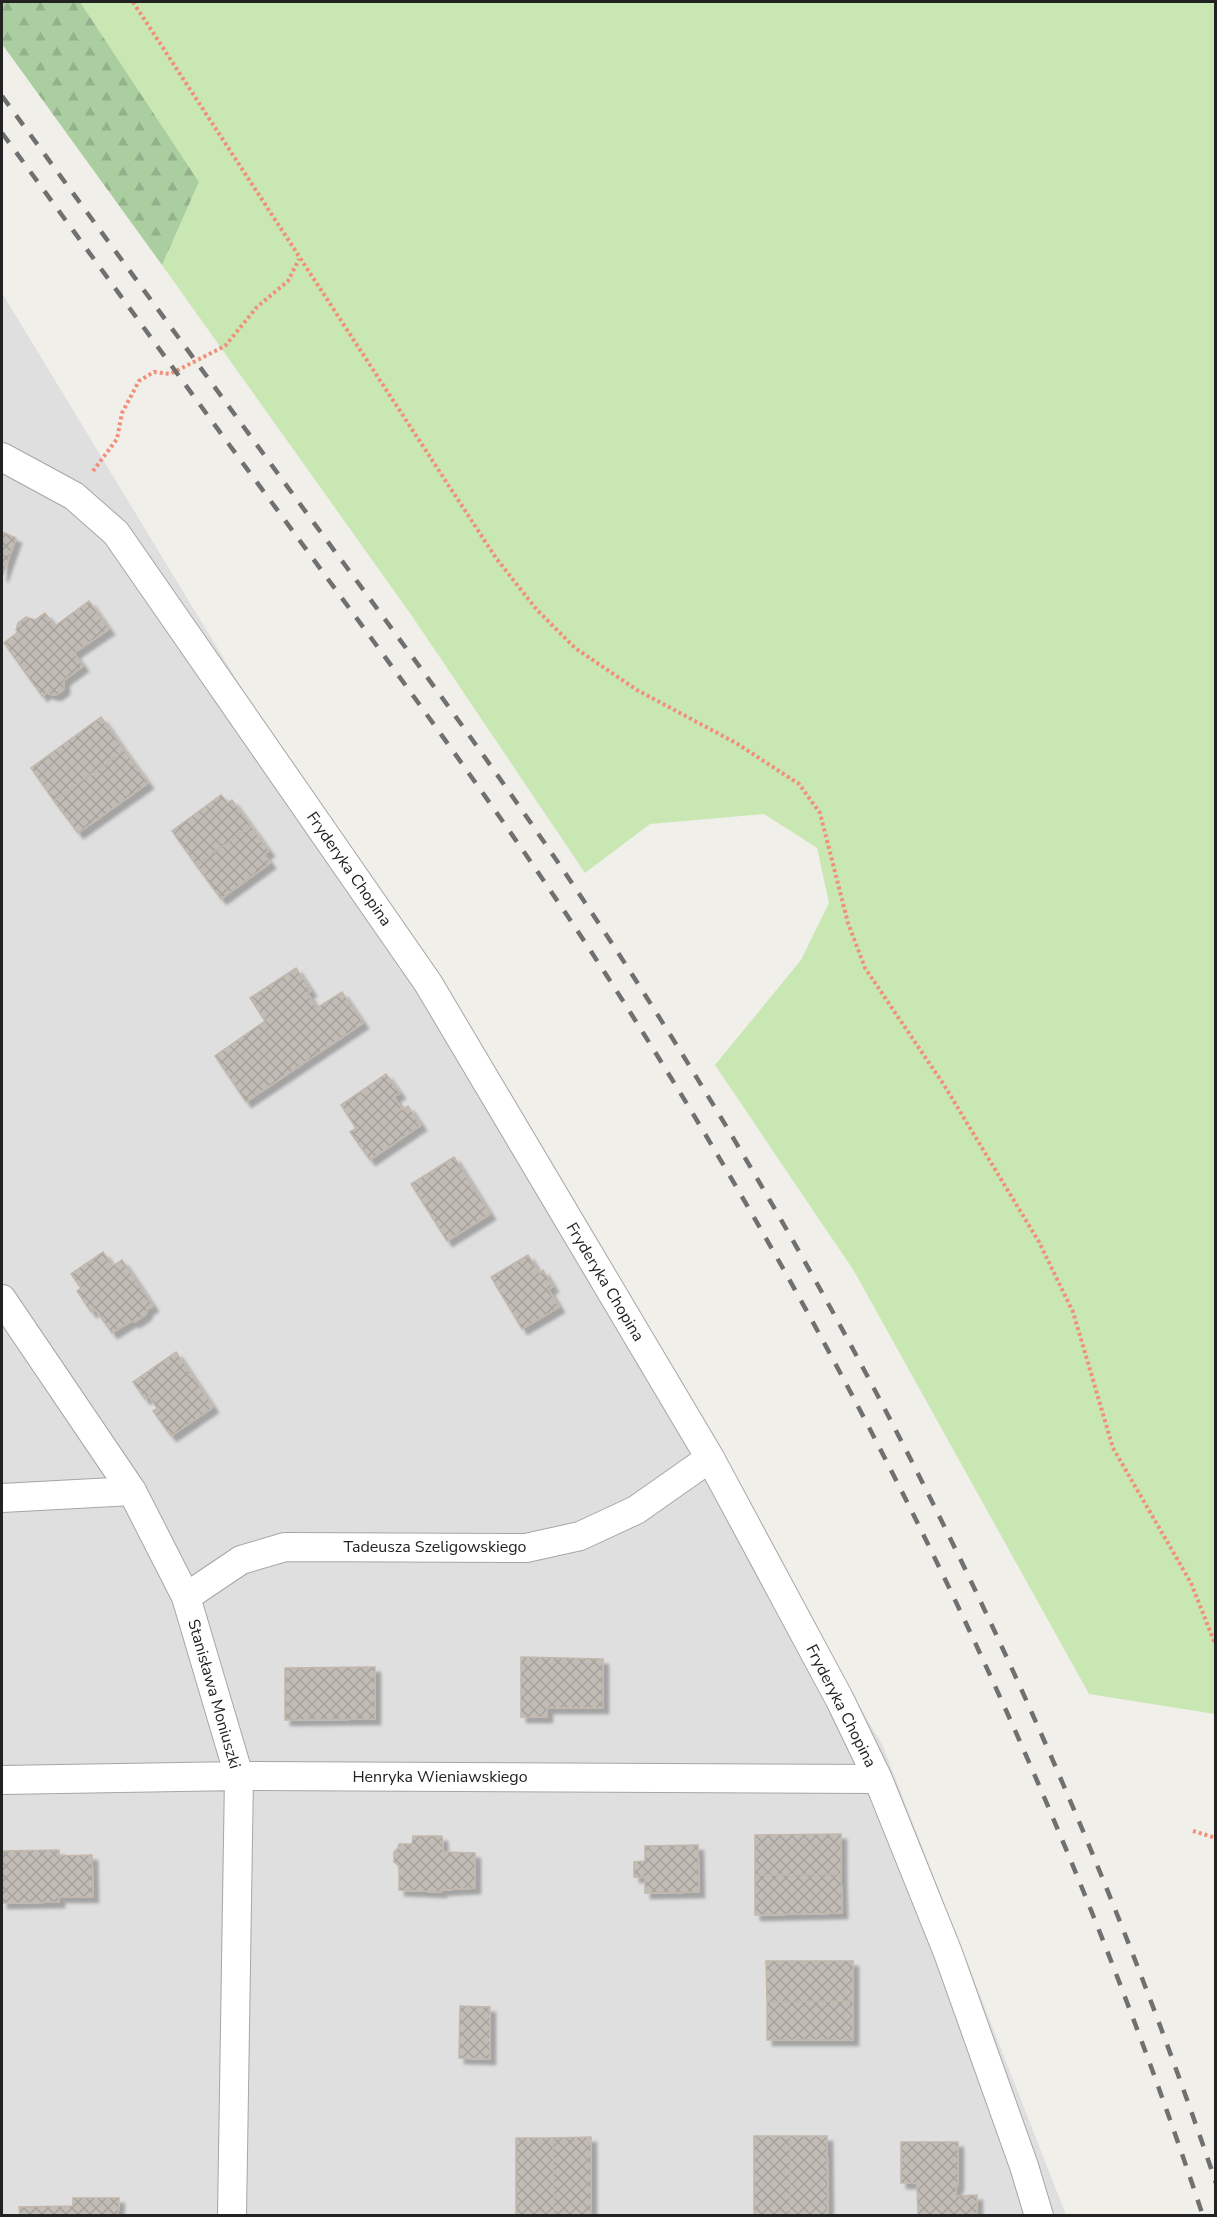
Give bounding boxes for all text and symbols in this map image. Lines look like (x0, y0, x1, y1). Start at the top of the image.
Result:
street label: Fryderyka Chopina (301, 807, 397, 931)
street label: Fryderyka Chopina (561, 1218, 649, 1346)
street label: Tadeusza Szeligowskiego (344, 1536, 527, 1558)
street label: Stanisława Moniuszki (182, 1617, 246, 1771)
street label: Fryderyka Chopina (801, 1641, 881, 1771)
street label: Henryka Wieniawskiego (352, 1766, 528, 1788)

